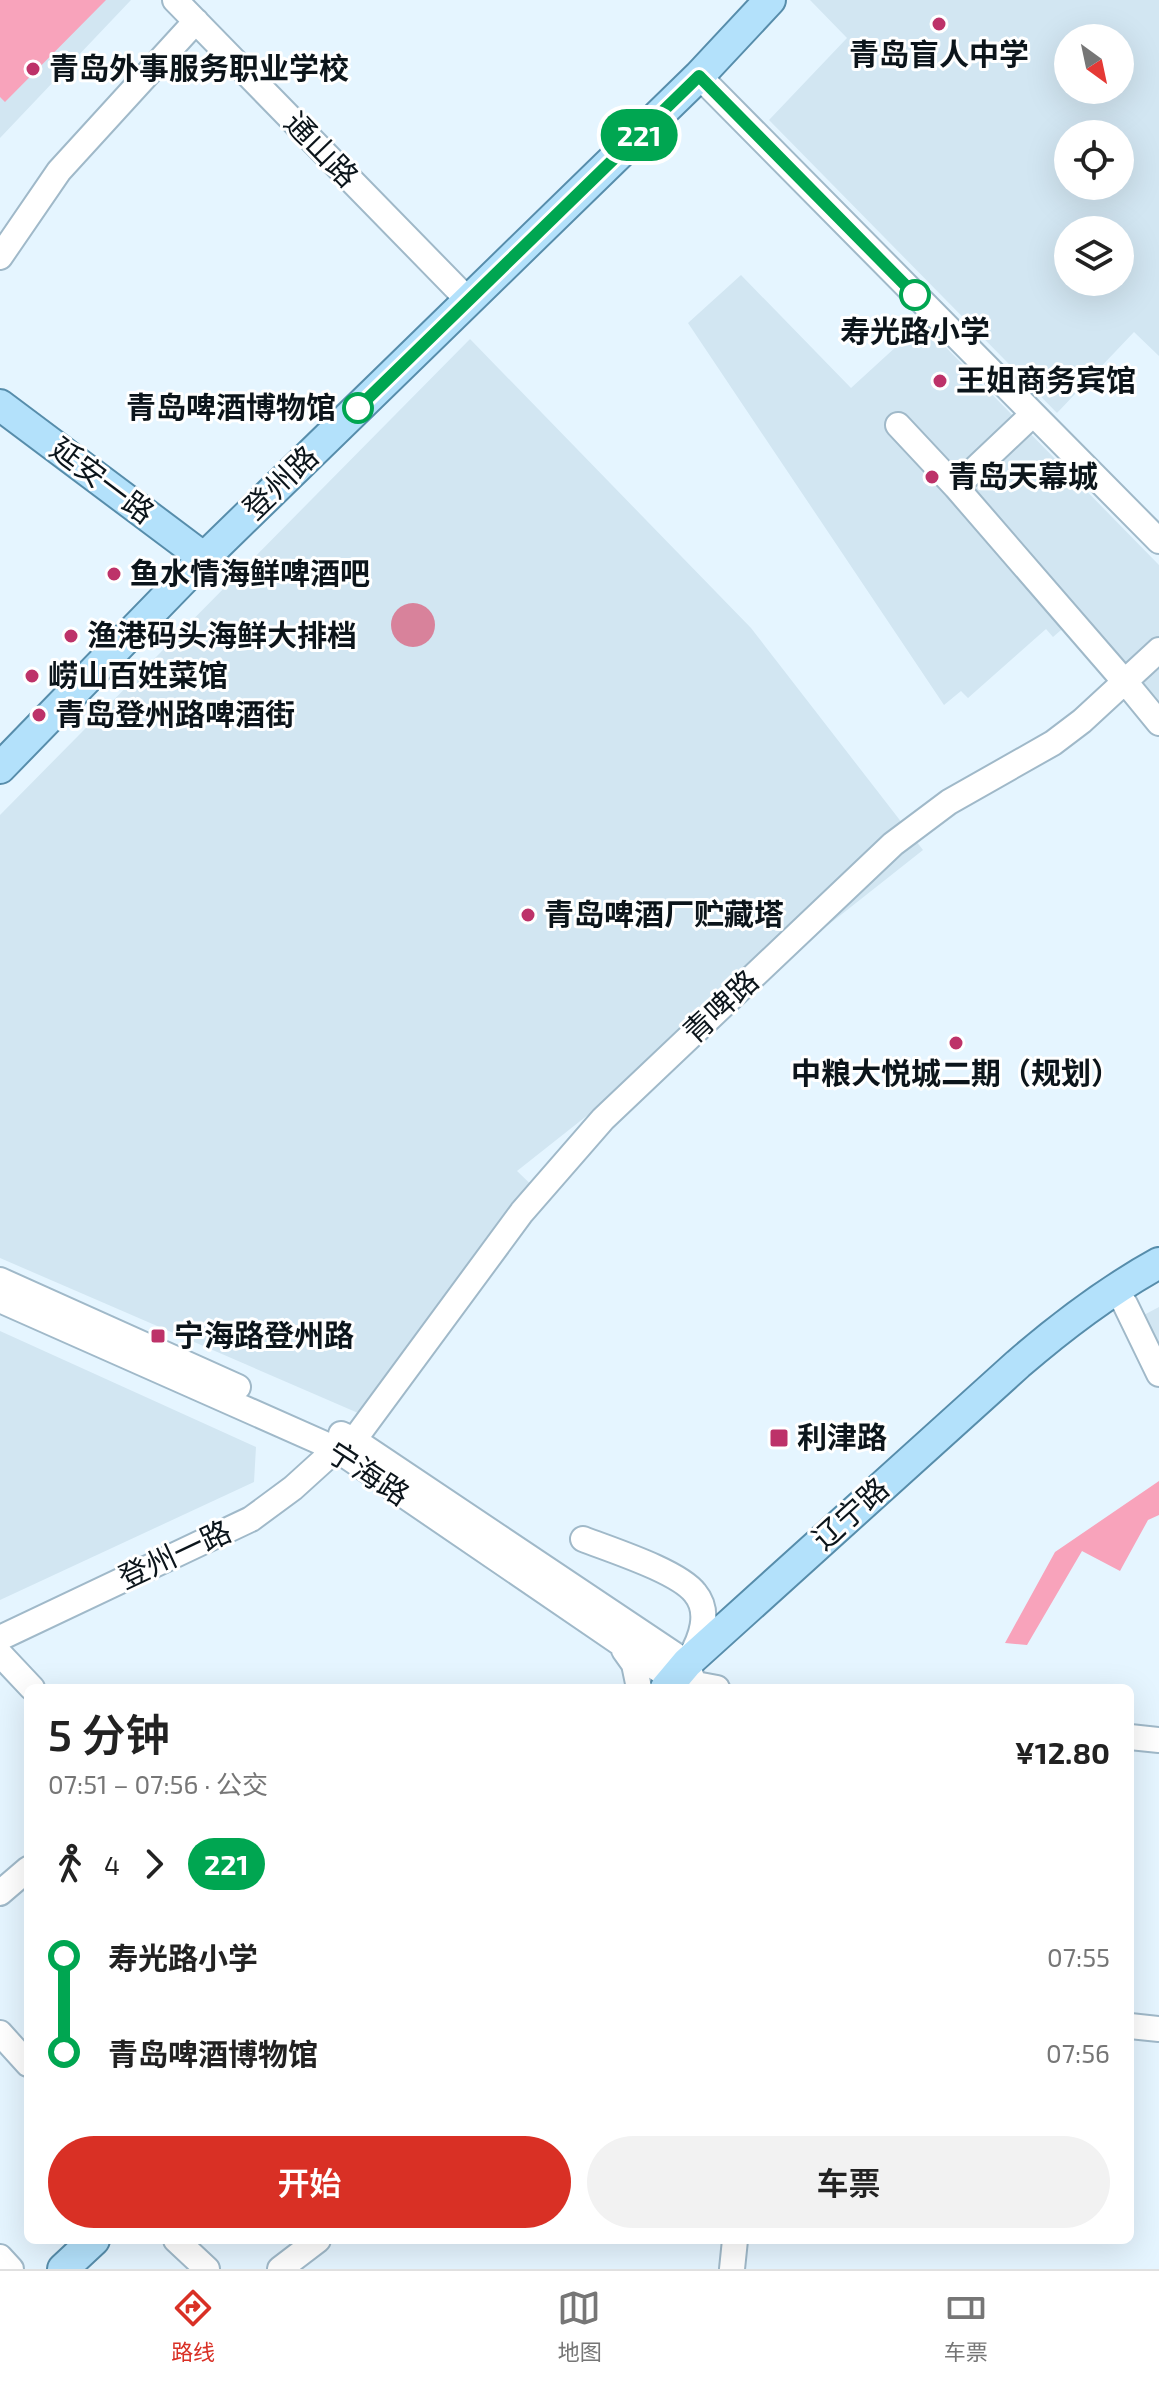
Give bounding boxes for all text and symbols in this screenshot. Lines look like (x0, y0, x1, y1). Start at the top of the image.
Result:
marker: 青岛盲人中学 (930, 15, 948, 33)
north arrow (1054, 24, 1134, 104)
map controls (1054, 24, 1134, 296)
place label: 青岛盲人中学 (849, 35, 1029, 71)
place label: 青岛外事服务职业学校 (49, 49, 349, 85)
marker: 青岛外事服务职业学校 (24, 60, 42, 78)
street label: 通山路 (278, 104, 367, 193)
line badge: 221 (593, 109, 685, 161)
text: 221 (617, 118, 661, 152)
button: locate (1054, 120, 1134, 200)
button: layers (1054, 216, 1134, 296)
marker: 寿光路小学 (900, 280, 930, 310)
place label: 寿光路小学 (840, 312, 990, 348)
place label: 王姐商务宾馆 (956, 361, 1136, 397)
marker: 王姐商务宾馆 (931, 372, 949, 390)
place label: 青岛啤酒博物馆 (126, 388, 336, 424)
marker: 青岛啤酒博物馆 (343, 393, 373, 423)
street label: 延安一路 (44, 429, 162, 530)
street label: 登州路 (235, 437, 324, 526)
place label: 青岛天幕城 (948, 457, 1098, 493)
marker: 青岛天幕城 (923, 468, 941, 486)
place label: 鱼水情海鲜啤酒吧 (130, 554, 370, 590)
marker: 鱼水情海鲜啤酒吧 (105, 565, 123, 583)
place label: 渔港码头海鲜大排档 (87, 616, 357, 652)
marker: 渔港码头海鲜大排档 (62, 627, 80, 645)
place label: 崂山百姓菜馆 (48, 656, 228, 692)
marker: 崂山百姓菜馆 (23, 667, 41, 685)
place label: 青岛登州路啤酒街 (55, 695, 295, 731)
marker: 青岛登州路啤酒街 (30, 706, 48, 724)
place label: 青岛啤酒厂贮藏塔 (544, 895, 784, 931)
marker: 青岛啤酒厂贮藏塔 (519, 906, 537, 924)
street label: 青啤路 (674, 962, 765, 1049)
marker: 中粮大悦城二期（规划） (947, 1034, 965, 1052)
place label: 中粮大悦城二期（规划） (791, 1054, 1121, 1090)
place label: 宁海路登州路 (174, 1316, 354, 1352)
marker: 宁海路登州路 (149, 1327, 167, 1345)
place label: 利津路 (797, 1418, 887, 1454)
marker: 利津路 (768, 1427, 790, 1449)
street label: 宁海路 (322, 1433, 417, 1512)
street label: 辽宁路 (804, 1469, 895, 1556)
street label: 登州一路 (112, 1512, 236, 1595)
text: 5 分钟 (48, 1707, 170, 1760)
text: ¥12.80 (1015, 1734, 1110, 1770)
text: 07:51 – 07:56 · 公交 (48, 1768, 268, 1799)
icon: walk (48, 1842, 92, 1886)
icon: forward (132, 1842, 176, 1886)
text: 221 (204, 1847, 249, 1881)
text: 4 (104, 1849, 120, 1880)
text: 寿光路小学 (108, 1939, 258, 1975)
text: 07:55 (1047, 1941, 1110, 1972)
text: 青岛啤酒博物馆 (108, 2035, 318, 2071)
text: 07:56 (1046, 2037, 1110, 2068)
button: 开始 (48, 2136, 571, 2228)
button: 车票 (587, 2136, 1110, 2228)
tab: 路线 (171, 2286, 215, 2366)
tab: 地图 (557, 2286, 602, 2366)
tab: 车票 (944, 2286, 988, 2366)

